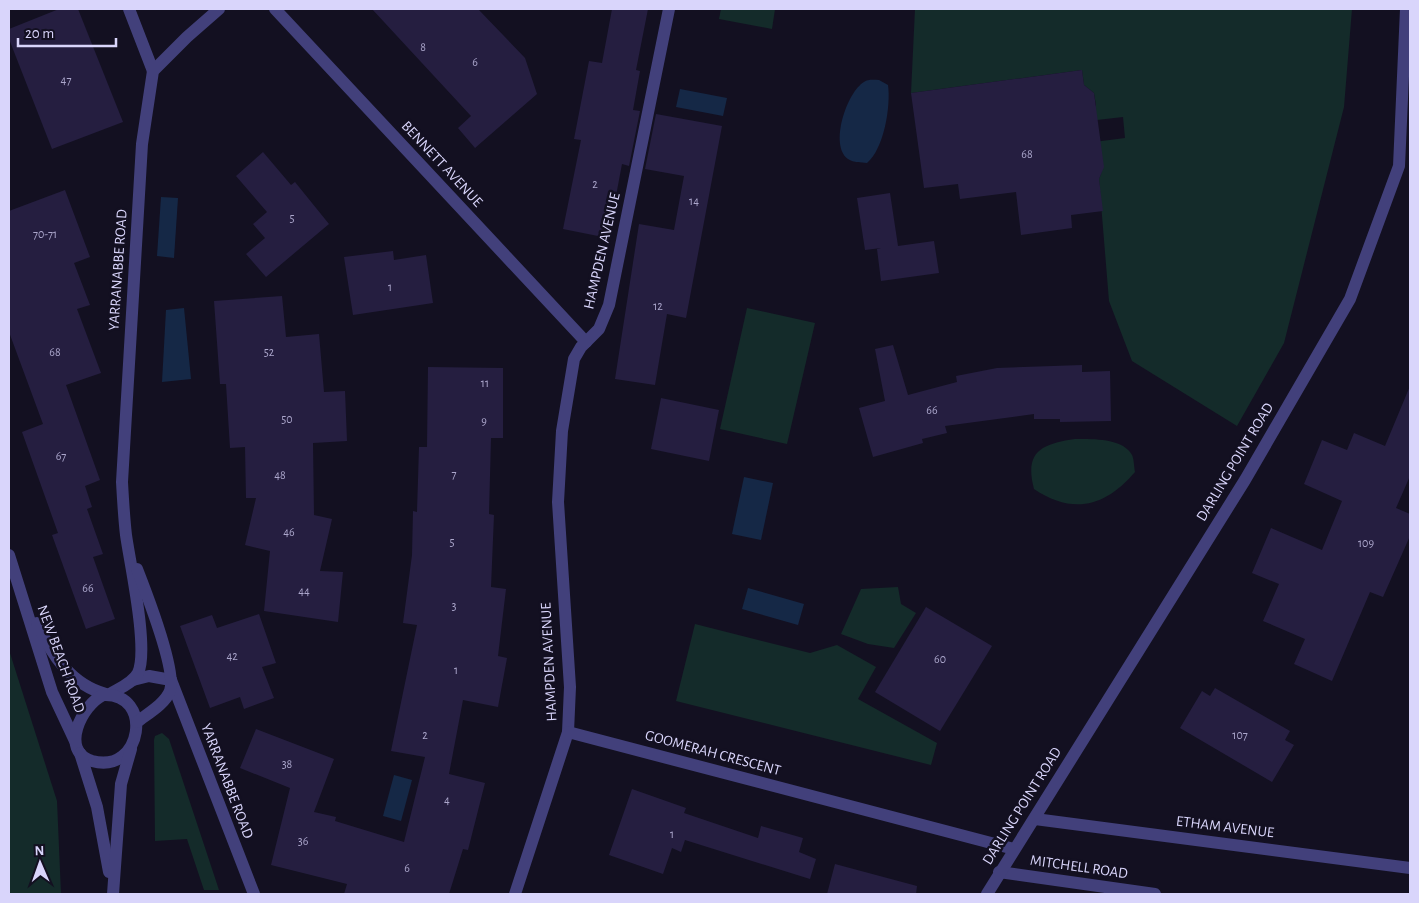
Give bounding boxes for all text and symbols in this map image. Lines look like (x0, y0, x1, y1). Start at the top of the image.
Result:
scale bar (18, 15, 115, 47)
text: 20 m (25, 26, 54, 41)
house number: 8 (420, 41, 426, 53)
house number: 6 (472, 56, 478, 68)
house number: 47 (61, 74, 71, 86)
street label: BENNETT AVENUE (399, 118, 485, 210)
house number: 68 (1021, 148, 1033, 160)
house number: 2 (592, 178, 598, 190)
street label: HAMPDEN AVENUE (581, 191, 623, 311)
house number: 14 (689, 195, 699, 207)
street label: YARRANABBE ROAD (106, 208, 130, 331)
house number: 5 (289, 212, 295, 224)
house number: 70-71 (33, 228, 57, 240)
house number: 1 (388, 281, 392, 293)
house number: 12 (653, 300, 663, 312)
house number: 68 (49, 346, 61, 358)
house number: 52 (264, 346, 275, 358)
house number: 11 (481, 377, 489, 389)
street label: DARLING POINT ROAD (1194, 400, 1276, 524)
house number: 66 (926, 404, 938, 416)
house number: 50 (281, 413, 293, 425)
house number: 9 (481, 415, 487, 427)
house number: 67 (56, 450, 66, 462)
house number: 7 (451, 468, 457, 480)
house number: 48 (274, 469, 286, 481)
house number: 46 (283, 526, 295, 538)
house number: 5 (449, 536, 455, 548)
house number: 109 (1358, 537, 1374, 549)
house number: 66 (82, 582, 94, 594)
house number: 44 (298, 585, 310, 597)
house number: 3 (452, 600, 457, 612)
street label: HAMPDEN AVENUE (538, 602, 560, 722)
street label: NEW BEACH ROAD (35, 603, 88, 715)
house number: 42 (226, 650, 238, 662)
house number: 60 (934, 653, 946, 665)
house number: 1 (454, 664, 458, 676)
street label: YARRANABBE ROAD (198, 721, 256, 841)
street label: GOOMERAH CRESCENT (644, 728, 783, 778)
house number: 2 (422, 729, 428, 741)
house number: 107 (1232, 729, 1248, 741)
street label: DARLING POINT ROAD (980, 744, 1064, 867)
house number: 38 (282, 758, 293, 770)
house number: 4 (444, 794, 450, 806)
street label: ETHAM AVENUE (1175, 814, 1275, 840)
house number: 1 (670, 828, 674, 840)
house number: 36 (298, 835, 309, 847)
north arrow (15, 838, 65, 888)
text: N (34, 844, 45, 858)
street label: MITCHELL ROAD (1029, 853, 1129, 881)
house number: 6 (404, 862, 410, 874)

